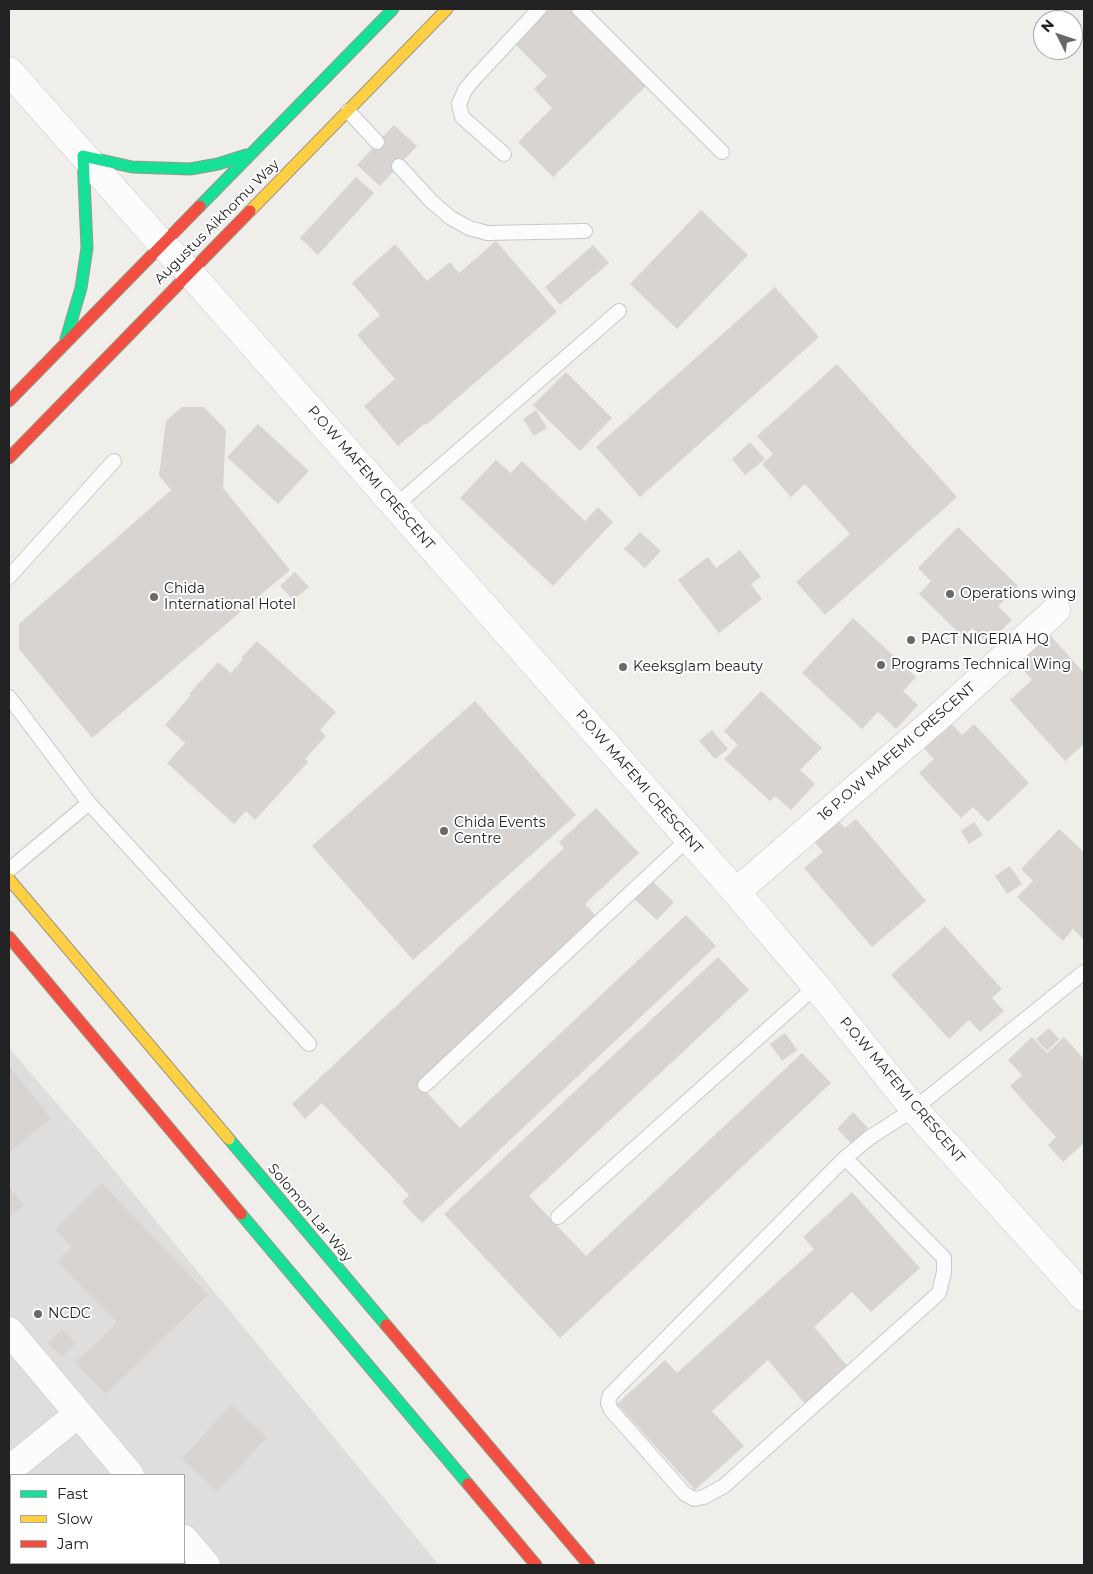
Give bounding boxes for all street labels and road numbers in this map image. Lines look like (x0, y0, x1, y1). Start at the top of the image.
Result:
street label: Augustus Aikhomu Way (151, 156, 283, 288)
street label: P.O.W MAFEMI CRESCENT (304, 403, 438, 553)
street label: 16 P.O.W MAFEMI CRESCENT (815, 679, 979, 825)
street label: P.O.W MAFEMI CRESCENT (572, 707, 706, 857)
street label: P.O.W MAFEMI CRESCENT (836, 1014, 968, 1166)
street label: Solomon Lar Way (264, 1161, 356, 1265)

